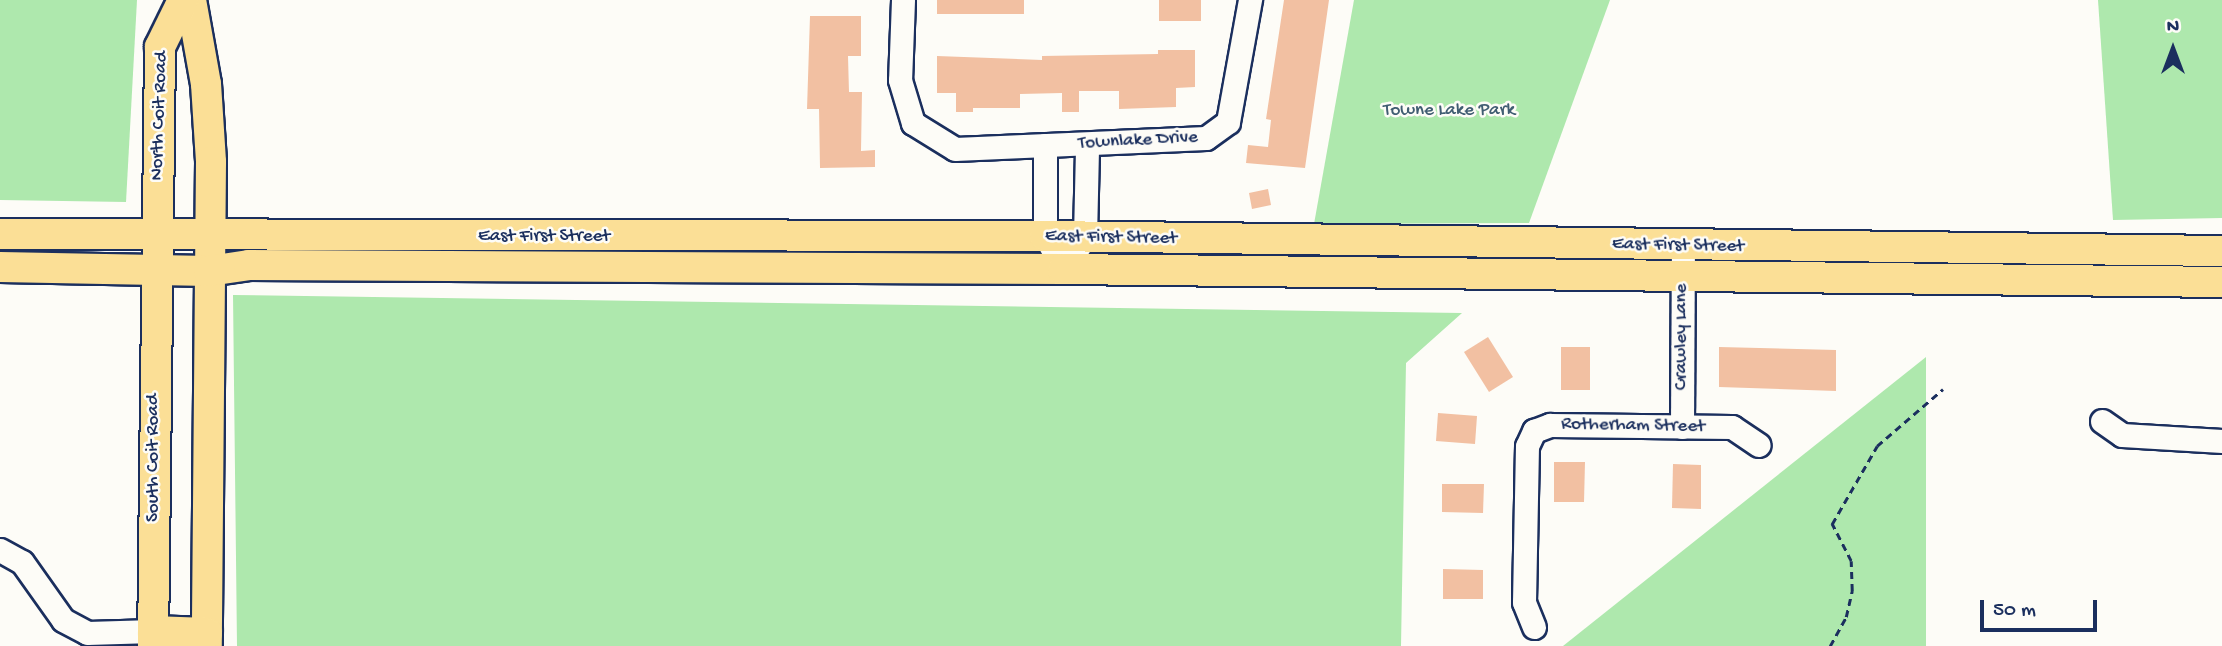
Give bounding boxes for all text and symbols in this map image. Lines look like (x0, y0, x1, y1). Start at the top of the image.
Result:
north arrow (2138, 14, 2208, 84)
text: N (2167, 16, 2179, 39)
street label: North Coit Road (146, 51, 174, 181)
park label: Towne Lake Park (1383, 100, 1515, 122)
street label: Townlake Drive (1078, 126, 1198, 156)
street label: East First Street (1045, 225, 1177, 251)
street label: East First Street (478, 226, 610, 248)
street label: East First Street (1612, 233, 1744, 259)
street label: Crawley Lane (1671, 284, 1693, 390)
street label: South Coit Road (143, 394, 165, 522)
street label: Rotherham Street (1561, 413, 1705, 439)
scale bar (1984, 586, 2101, 630)
text: 50 m (1993, 599, 2036, 624)

